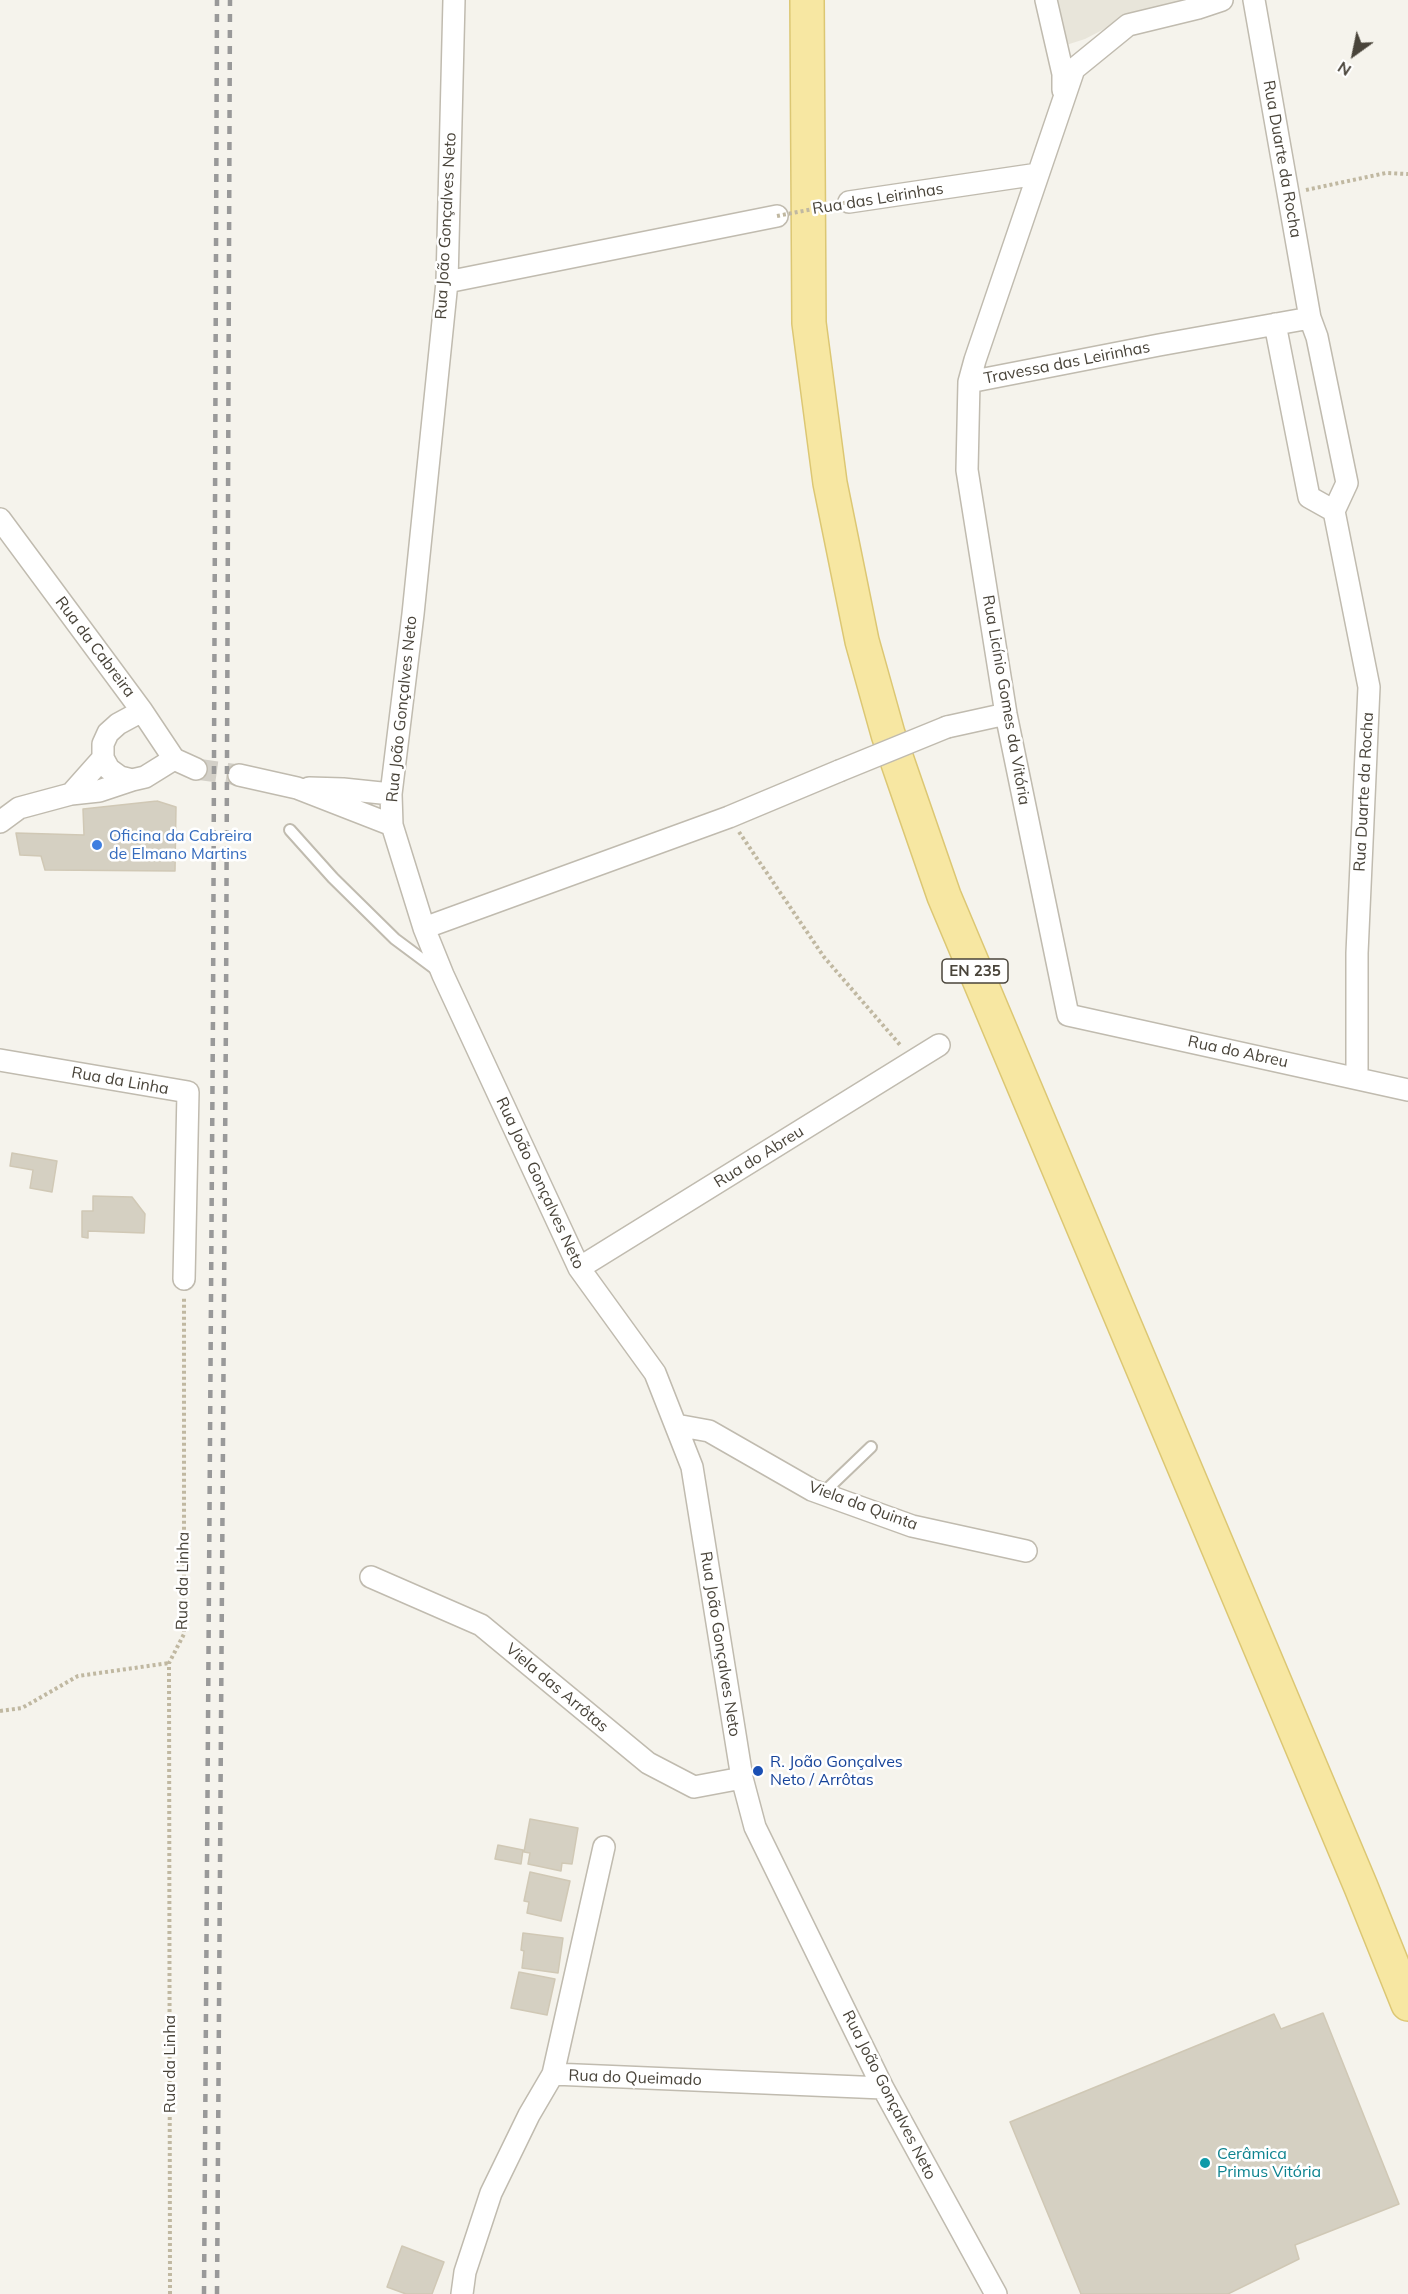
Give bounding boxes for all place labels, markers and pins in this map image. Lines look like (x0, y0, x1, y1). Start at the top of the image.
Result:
place label: Oficina da Cabreira de Elmano Martins (109, 826, 252, 864)
marker: Oficina da Cabreira de Elmano Martins (90, 838, 104, 852)
place label: R. João Gonçalves Neto / Arrôtas (770, 1752, 903, 1790)
marker: R. João Gonçalves Neto / Arrôtas (751, 1764, 765, 1778)
place label: Cerâmica Primus Vitória (1217, 2144, 1321, 2182)
marker: Cerâmica Primus Vitória (1198, 2156, 1212, 2170)

